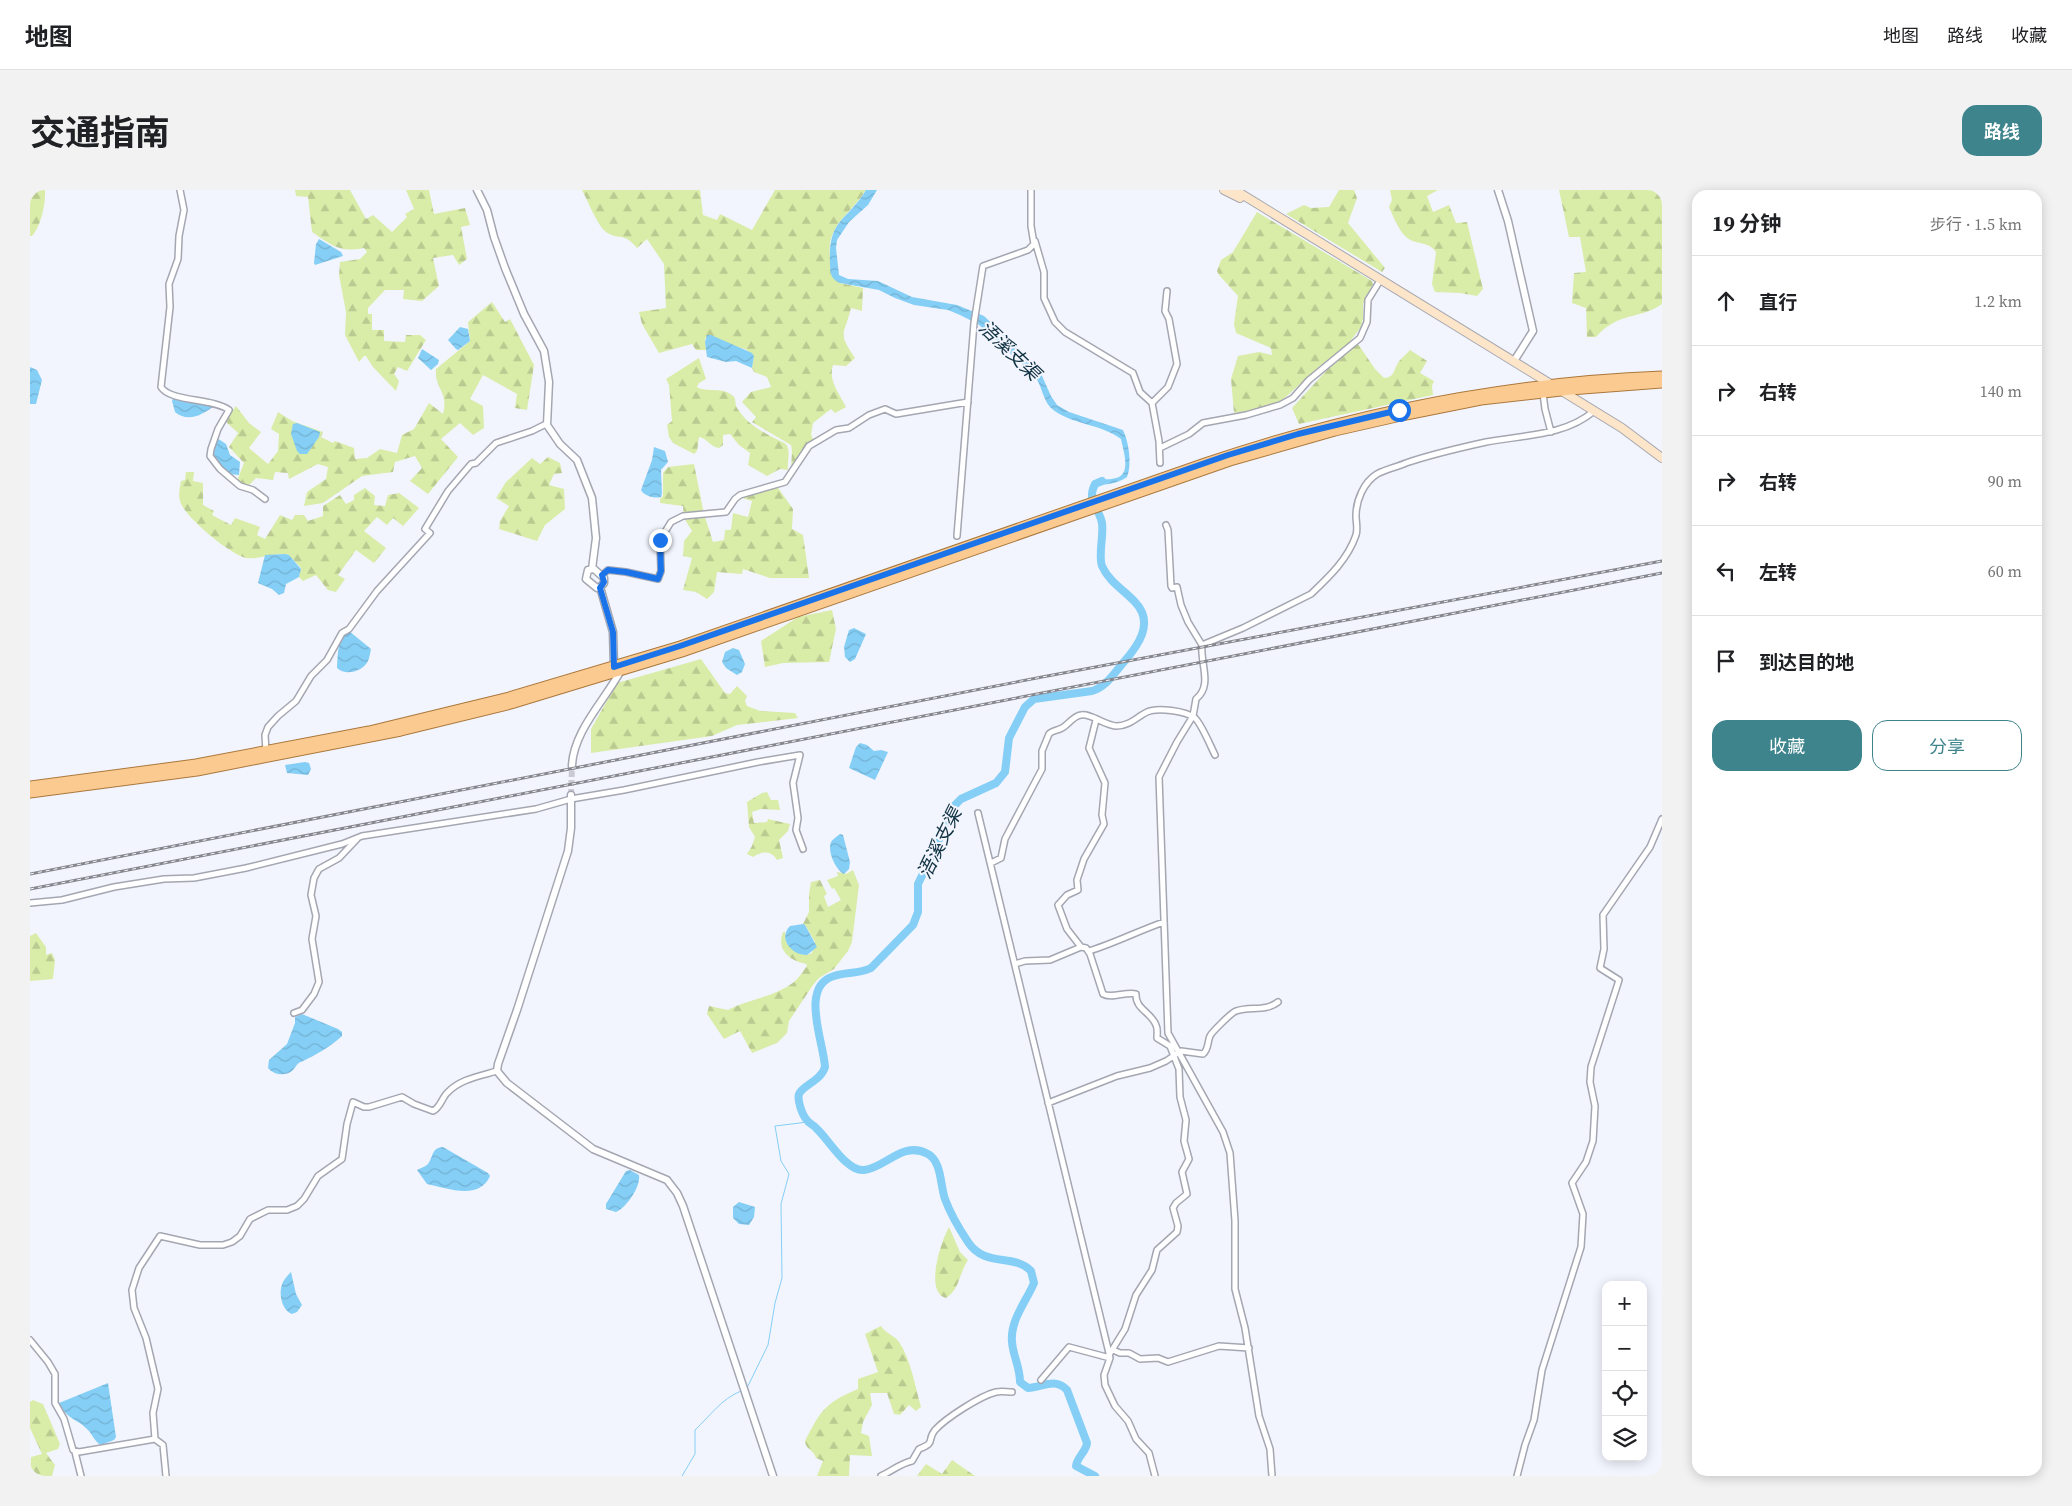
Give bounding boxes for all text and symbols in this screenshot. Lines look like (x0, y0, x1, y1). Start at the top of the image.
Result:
text: 地图 (25, 20, 73, 53)
text: 地图 (1883, 23, 1919, 48)
text: 路线 (1947, 23, 1983, 48)
text: 收藏 (2011, 23, 2047, 48)
button: 路线 (1962, 105, 2042, 156)
text: 交通指南 (30, 109, 170, 157)
text: 19 分钟 (1712, 209, 1781, 238)
text: 步行 · 1.5 km (1930, 213, 2022, 235)
icon: ahead (1712, 287, 1740, 315)
text: 直行 (1759, 289, 1797, 315)
text: 1.2 km (1974, 290, 2022, 312)
water label: 浯溪支渠 (974, 314, 1049, 388)
icon: right (1712, 377, 1740, 405)
text: 右转 (1759, 379, 1797, 405)
text: 140 m (1980, 380, 2022, 402)
route start (1388, 399, 1411, 422)
icon: right (1712, 467, 1740, 495)
text: 右转 (1759, 469, 1797, 495)
text: 90 m (1988, 470, 2022, 492)
route end (649, 529, 672, 552)
icon: left (1712, 557, 1740, 585)
text: 左转 (1759, 559, 1797, 585)
text: 60 m (1988, 560, 2022, 582)
icon: arrive (1712, 647, 1740, 675)
text: 到达目的地 (1759, 649, 1854, 675)
button: 收藏 (1712, 720, 1862, 771)
button: 分享 (1872, 720, 2022, 771)
water label: 浯溪支渠 (911, 800, 969, 883)
map controls (1602, 1281, 1647, 1461)
button: + (1602, 1281, 1647, 1326)
button: − (1602, 1326, 1647, 1371)
button: locate (1602, 1371, 1647, 1416)
button: layers (1602, 1416, 1647, 1461)

